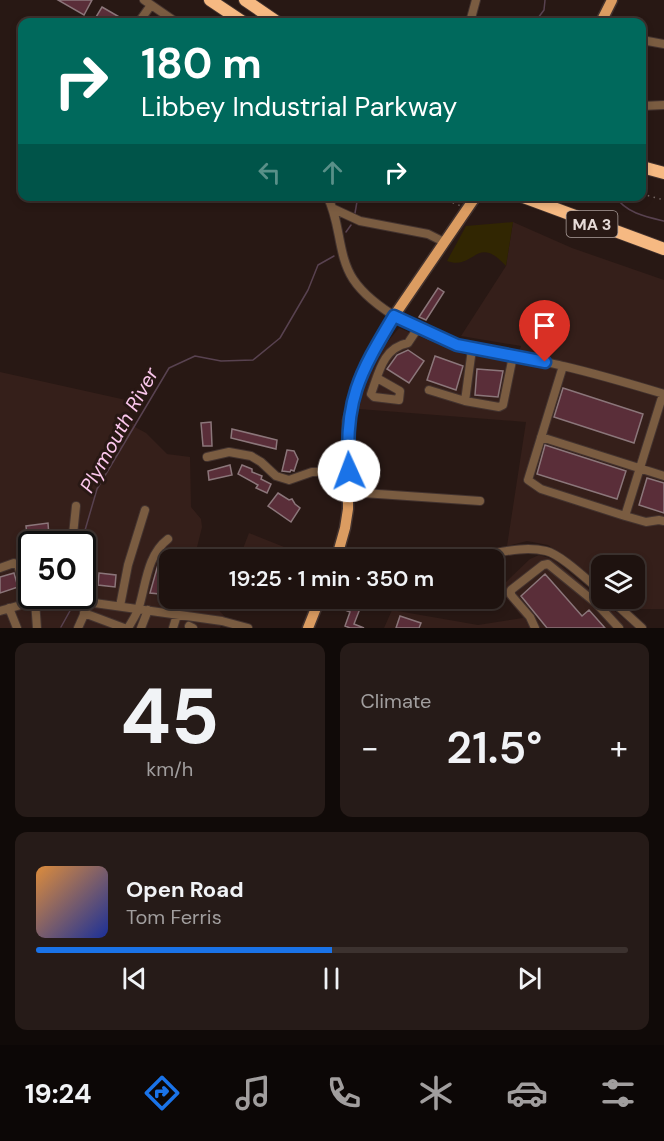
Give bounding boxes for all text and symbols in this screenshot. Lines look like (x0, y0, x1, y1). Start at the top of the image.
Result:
text: 180 m (141, 36, 262, 91)
icon: right (42, 42, 120, 120)
text: Libbey Industrial Parkway (141, 89, 457, 124)
icon: left (253, 156, 286, 189)
icon: ahead (316, 156, 349, 189)
icon: right (379, 156, 412, 189)
road number: MA 3 (566, 211, 618, 237)
pin (519, 300, 570, 362)
icon: arrive (528, 309, 561, 342)
water label: Plymouth River (74, 362, 164, 497)
position arrow (317, 439, 381, 503)
speed limit sign: 50 (18, 531, 96, 609)
map controls (591, 555, 645, 609)
button: layers (591, 555, 645, 609)
text: 19:25 · 1 min · 350 m (229, 564, 434, 593)
text: 45 (120, 666, 219, 767)
text: Climate (361, 688, 431, 714)
text: 21.5° (446, 718, 542, 777)
text: − (361, 726, 379, 769)
text: + (610, 726, 628, 769)
text: km/h (146, 756, 193, 782)
text: Open Road (126, 875, 244, 904)
text: Tom Ferris (126, 904, 222, 930)
icon: previous (118, 962, 151, 995)
icon: pause (315, 962, 348, 995)
icon: next (513, 962, 546, 995)
icon: directions (141, 1072, 183, 1114)
icon: music (232, 1072, 274, 1114)
icon: phone (323, 1072, 365, 1114)
icon: climate (415, 1072, 457, 1114)
icon: car (506, 1072, 548, 1114)
icon: filters (597, 1072, 639, 1114)
text: 19:24 (25, 1076, 91, 1111)

